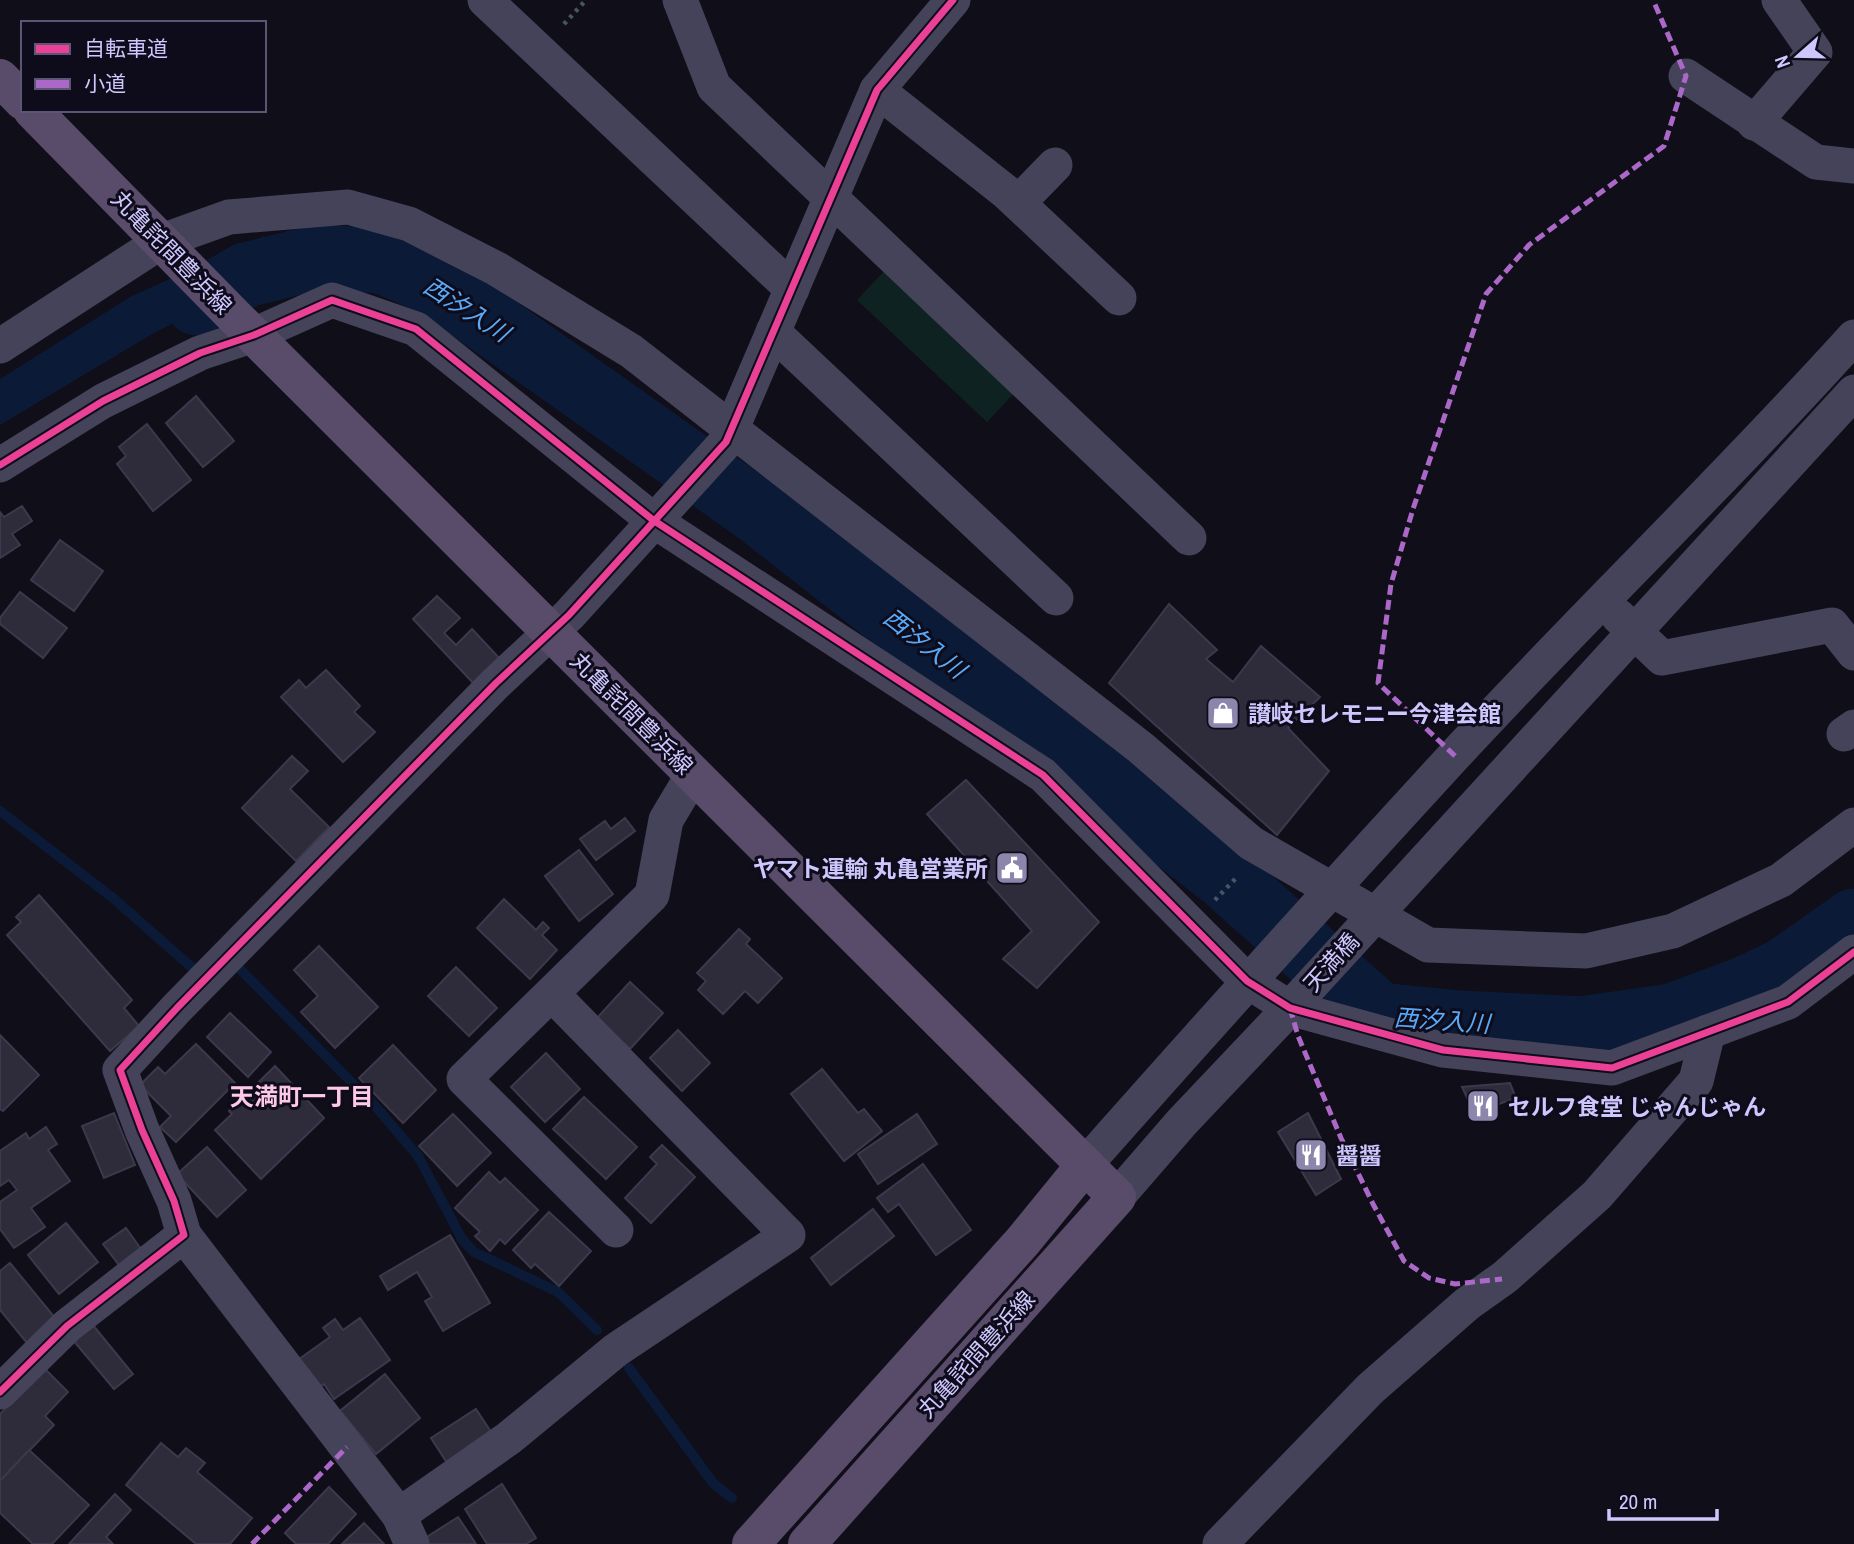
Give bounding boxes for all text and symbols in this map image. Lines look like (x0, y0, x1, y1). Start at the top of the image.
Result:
legend (21, 21, 266, 112)
north arrow (1763, 21, 1833, 91)
text: 自転車道 (84, 34, 168, 63)
text: N (1768, 52, 1796, 72)
text: 小道 (84, 69, 126, 98)
street label: 丸亀詫間豊浜線 (105, 183, 239, 321)
water label: 西汐入川 (418, 269, 518, 350)
water label: 西汐入川 (877, 601, 975, 687)
street label: 丸亀詫間豊浜線 (564, 645, 700, 781)
shop icon: 讃岐セレモニー今津会館 (1204, 694, 1242, 732)
place label: 讃岐セレモニー今津会館 (1248, 698, 1501, 729)
public building icon: ヤマト運輸 丸亀営業所 (993, 849, 1031, 887)
place label: ヤマト運輸 丸亀営業所 (753, 853, 988, 884)
street label: 天満橋 (1296, 926, 1366, 998)
water label: 西汐入川 (1393, 1001, 1494, 1040)
district label: 天満町一丁目 (230, 1080, 374, 1112)
restaurant icon: セルフ食堂 じゃんじゃん (1464, 1087, 1502, 1125)
place label: セルフ食堂 じゃんじゃん (1508, 1091, 1766, 1122)
restaurant icon: 醤醤 (1292, 1136, 1330, 1174)
place label: 醤醤 (1336, 1140, 1382, 1171)
street label: 丸亀詫間豊浜線 (911, 1284, 1041, 1424)
scale bar (1609, 1478, 1717, 1522)
text: 20 m (1619, 1487, 1657, 1516)

